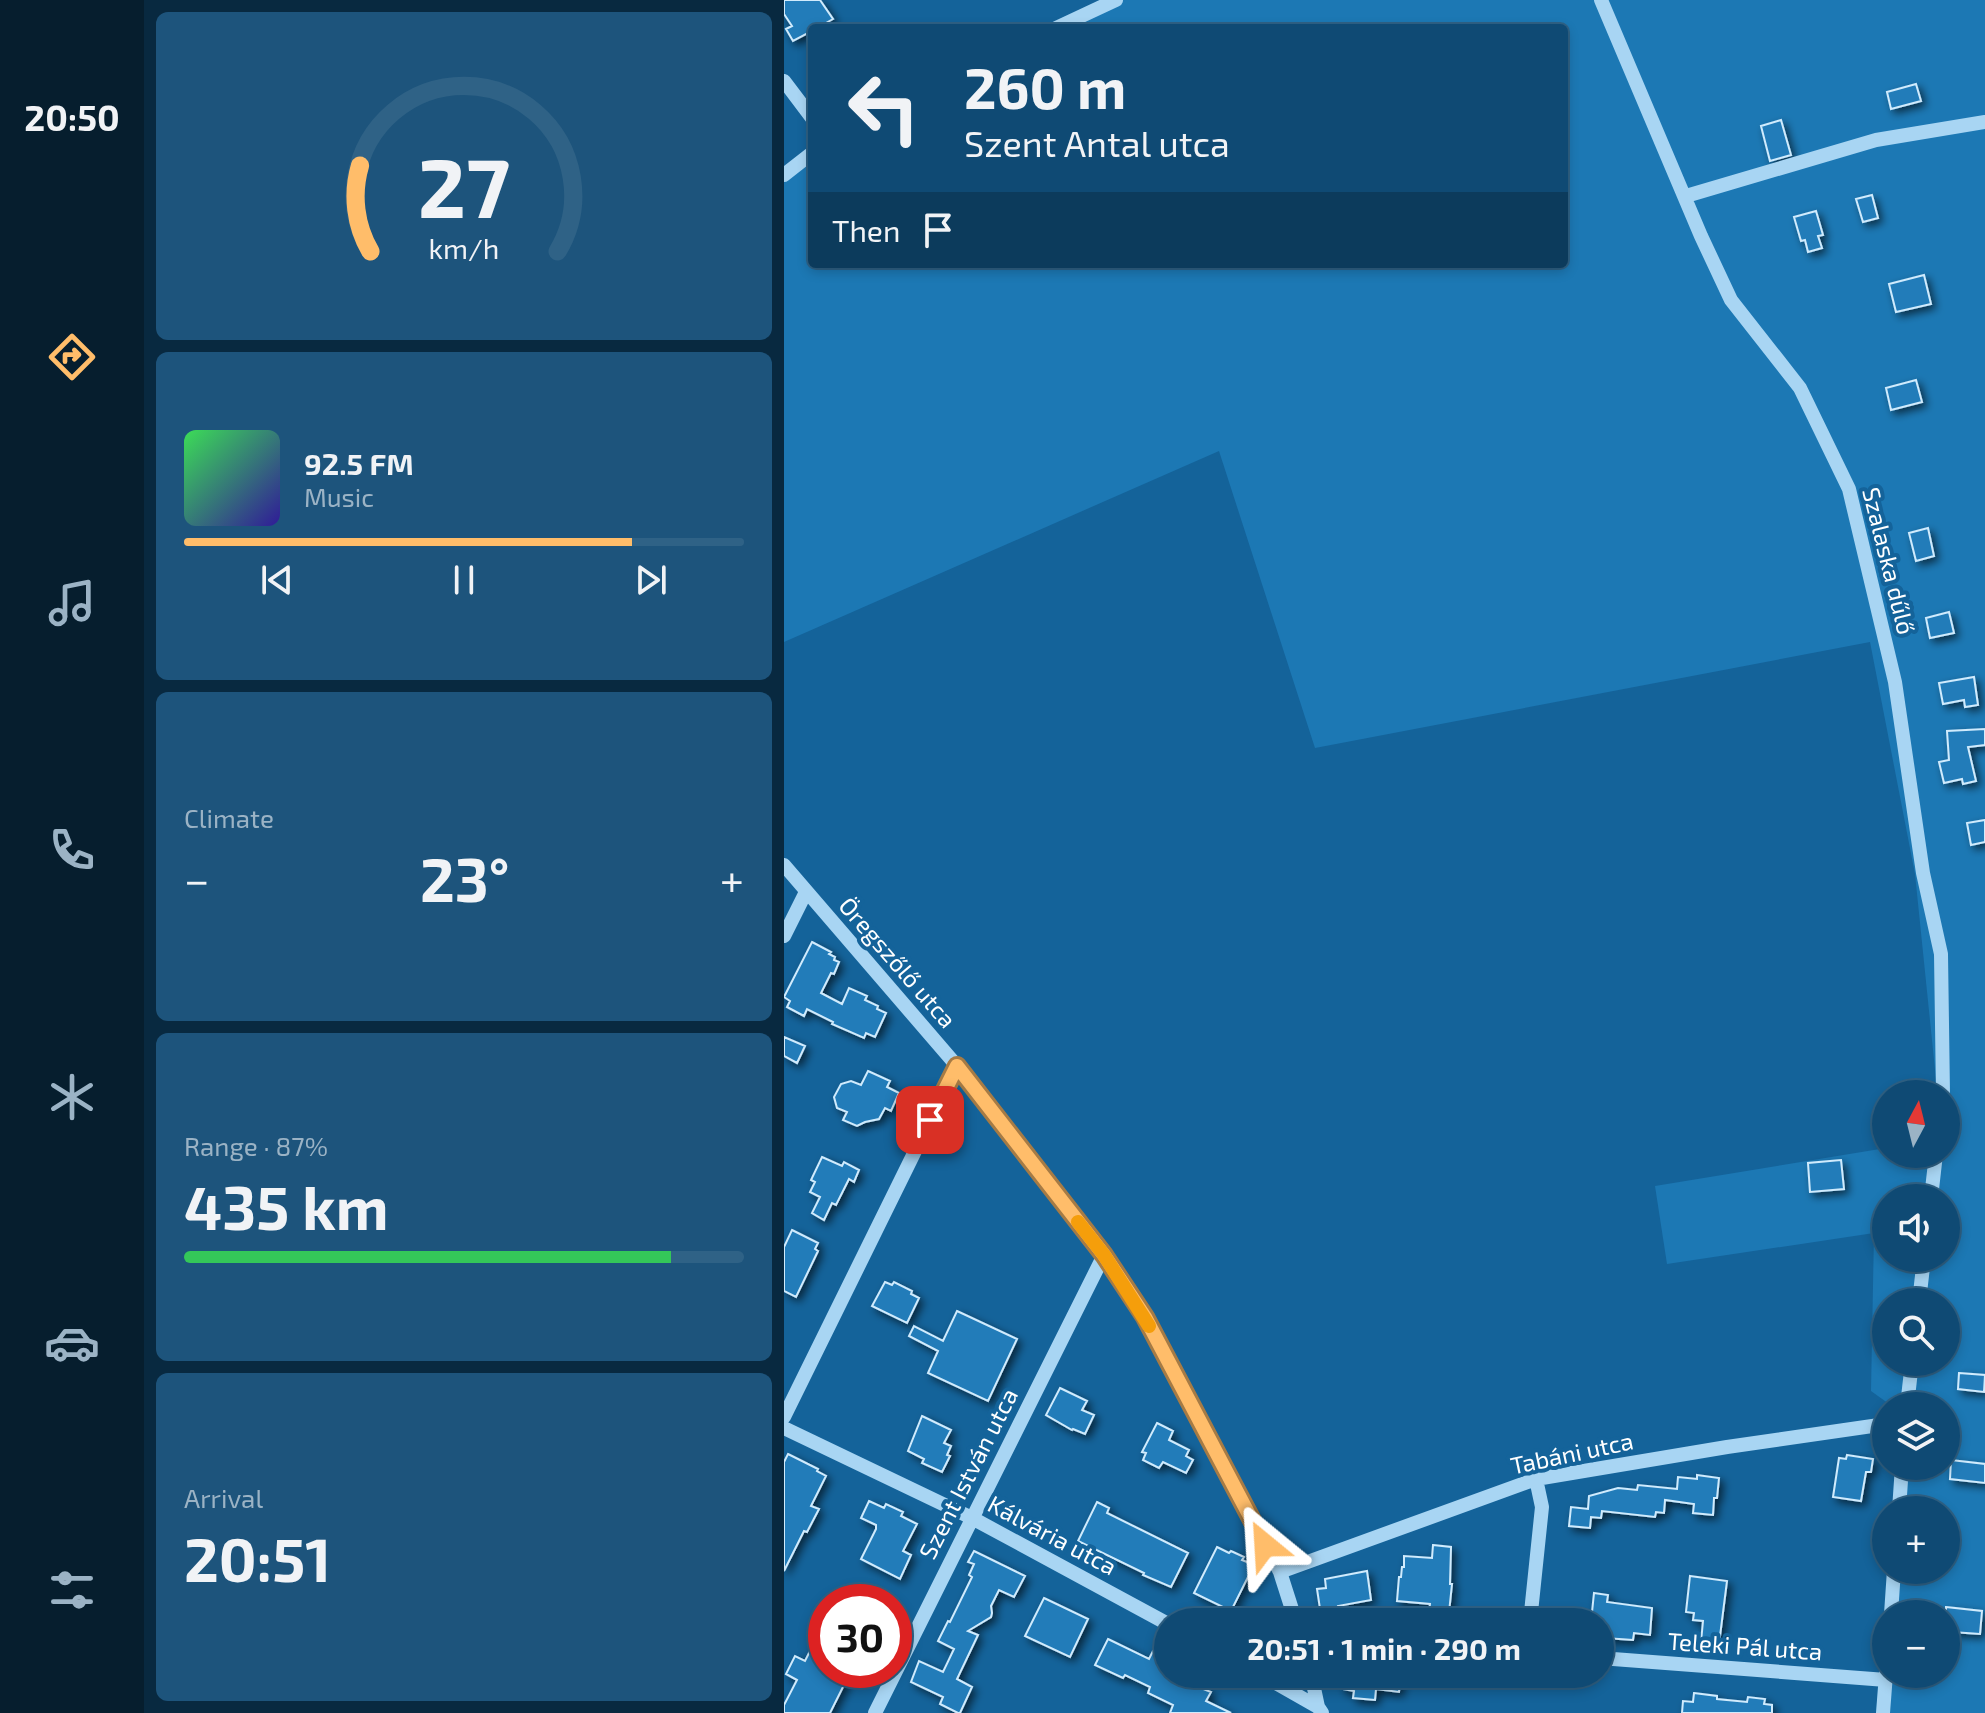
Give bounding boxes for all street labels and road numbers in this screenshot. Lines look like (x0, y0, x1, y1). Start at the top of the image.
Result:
street label: Szalaska dűlő (1857, 484, 1922, 637)
street label: Öregszőlő utca (834, 891, 963, 1033)
street label: Szent István utca (912, 1383, 1023, 1563)
street label: Tabáni utca (1508, 1425, 1636, 1480)
street label: Kálvária utca (983, 1489, 1122, 1581)
street label: Teleki Pál utca (1667, 1626, 1823, 1665)

